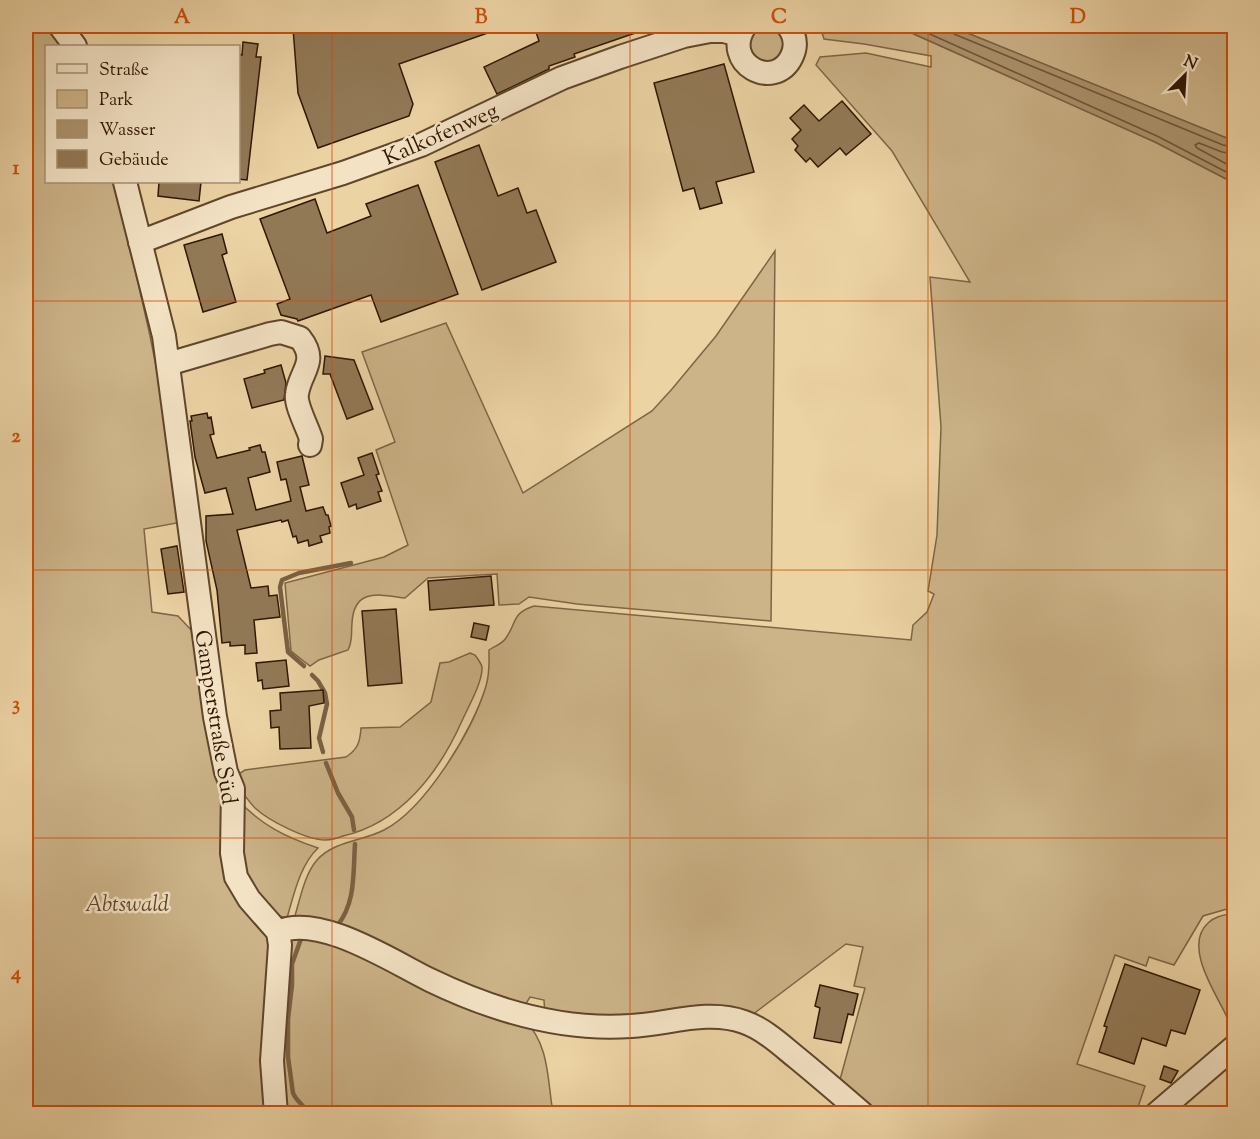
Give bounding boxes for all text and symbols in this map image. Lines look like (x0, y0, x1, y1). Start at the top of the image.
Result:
text: A (174, 4, 191, 33)
text: B (475, 4, 488, 33)
text: C (771, 4, 787, 33)
text: D (1070, 4, 1086, 33)
legend (45, 45, 240, 183)
north arrow (1155, 45, 1215, 105)
text: N (1180, 50, 1201, 77)
text: Straße (99, 58, 149, 84)
text: Park (99, 88, 134, 114)
street label: Kalkofenweg (379, 96, 504, 175)
text: Wasser (99, 118, 156, 144)
text: Gebäude (99, 148, 169, 174)
text: 1 (13, 155, 20, 184)
text: 2 (11, 423, 21, 452)
street label: Gamperstraße Süd (184, 628, 244, 807)
text: 3 (12, 691, 20, 720)
park label: Abtswald (85, 890, 169, 922)
text: 4 (10, 960, 21, 989)

